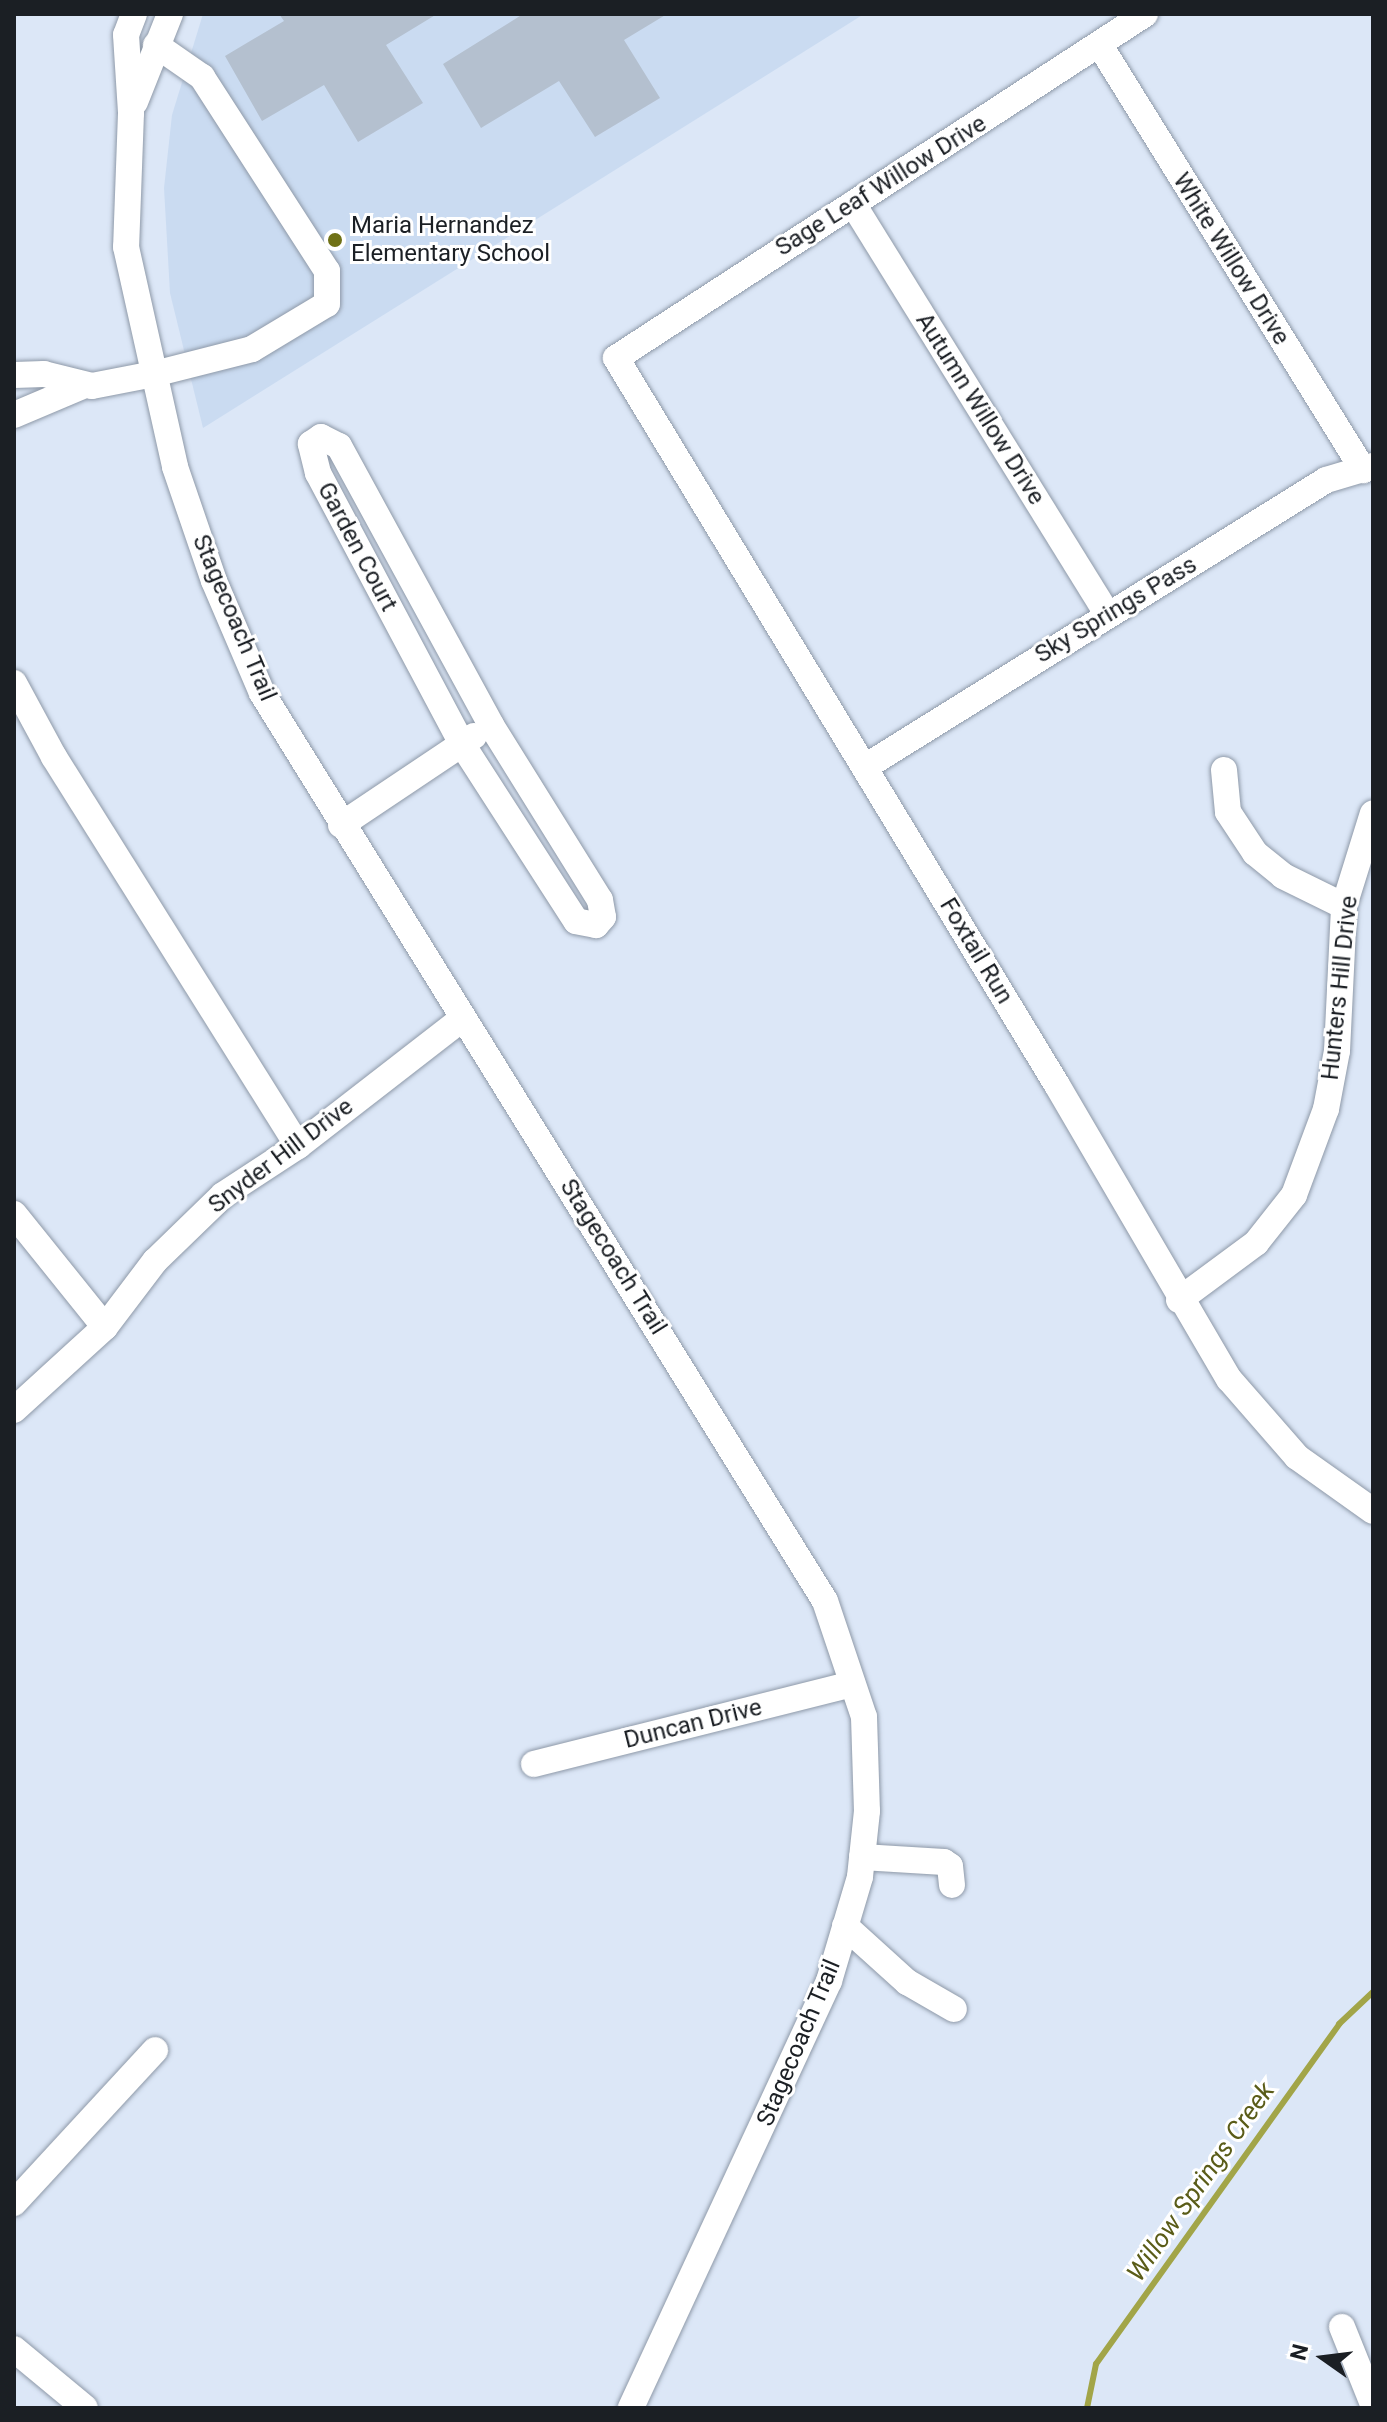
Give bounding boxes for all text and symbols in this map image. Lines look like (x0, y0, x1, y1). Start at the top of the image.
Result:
street label: Sage Leaf Willow Drive (770, 109, 992, 263)
street label: White Willow Drive (1167, 168, 1295, 350)
place label: Maria Hernandez Elementary School (351, 212, 550, 268)
marker: Maria Hernandez Elementary School (326, 231, 344, 249)
street label: Autumn Willow Drive (909, 308, 1051, 510)
street label: Garden Court (311, 478, 403, 616)
street label: Stagecoach Trail (186, 530, 282, 706)
street label: Sky Springs Pass (1030, 550, 1202, 670)
street label: Foxtail Run (933, 893, 1019, 1009)
street label: Hunters Hill Drive (1316, 894, 1364, 1082)
street label: Snyder Hill Drive (203, 1092, 359, 1220)
street label: Stagecoach Trail (554, 1174, 672, 1340)
street label: Duncan Drive (621, 1693, 765, 1755)
street label: Stagecoach Trail (751, 1955, 847, 2131)
water label: Willow Springs Creek (1121, 2076, 1281, 2288)
north arrow (1283, 2318, 1363, 2398)
text: N (1285, 2342, 1313, 2363)

